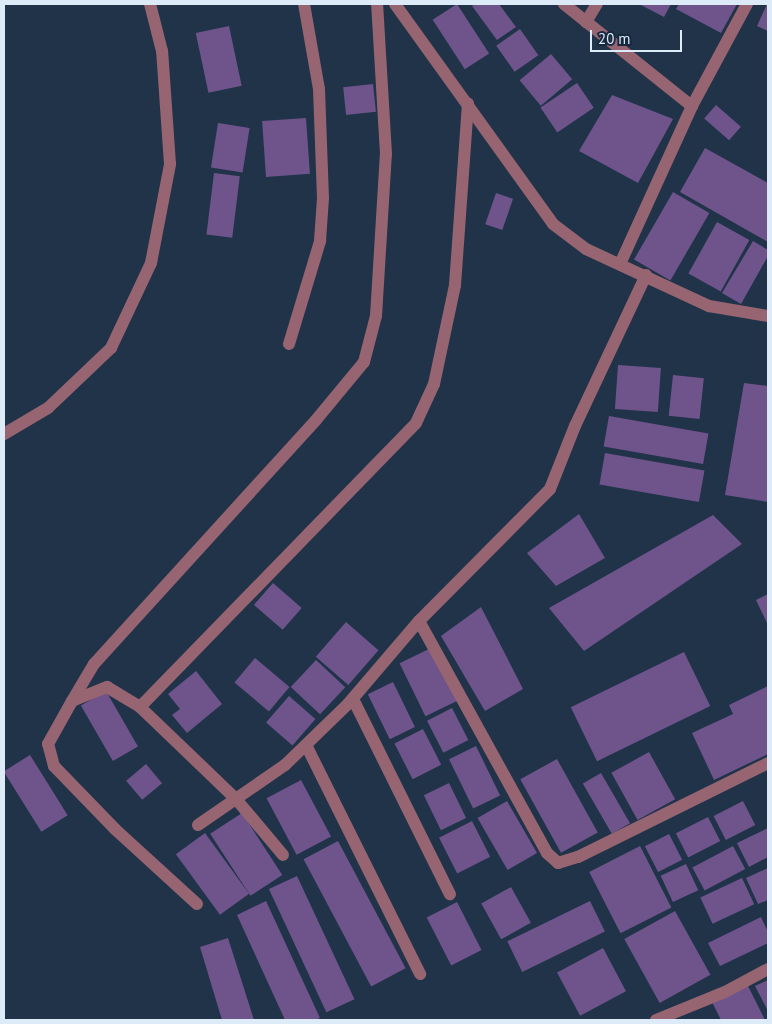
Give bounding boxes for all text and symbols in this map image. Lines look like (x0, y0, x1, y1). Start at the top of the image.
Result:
scale bar (592, 20, 684, 52)
text: 20 m (598, 29, 631, 48)

